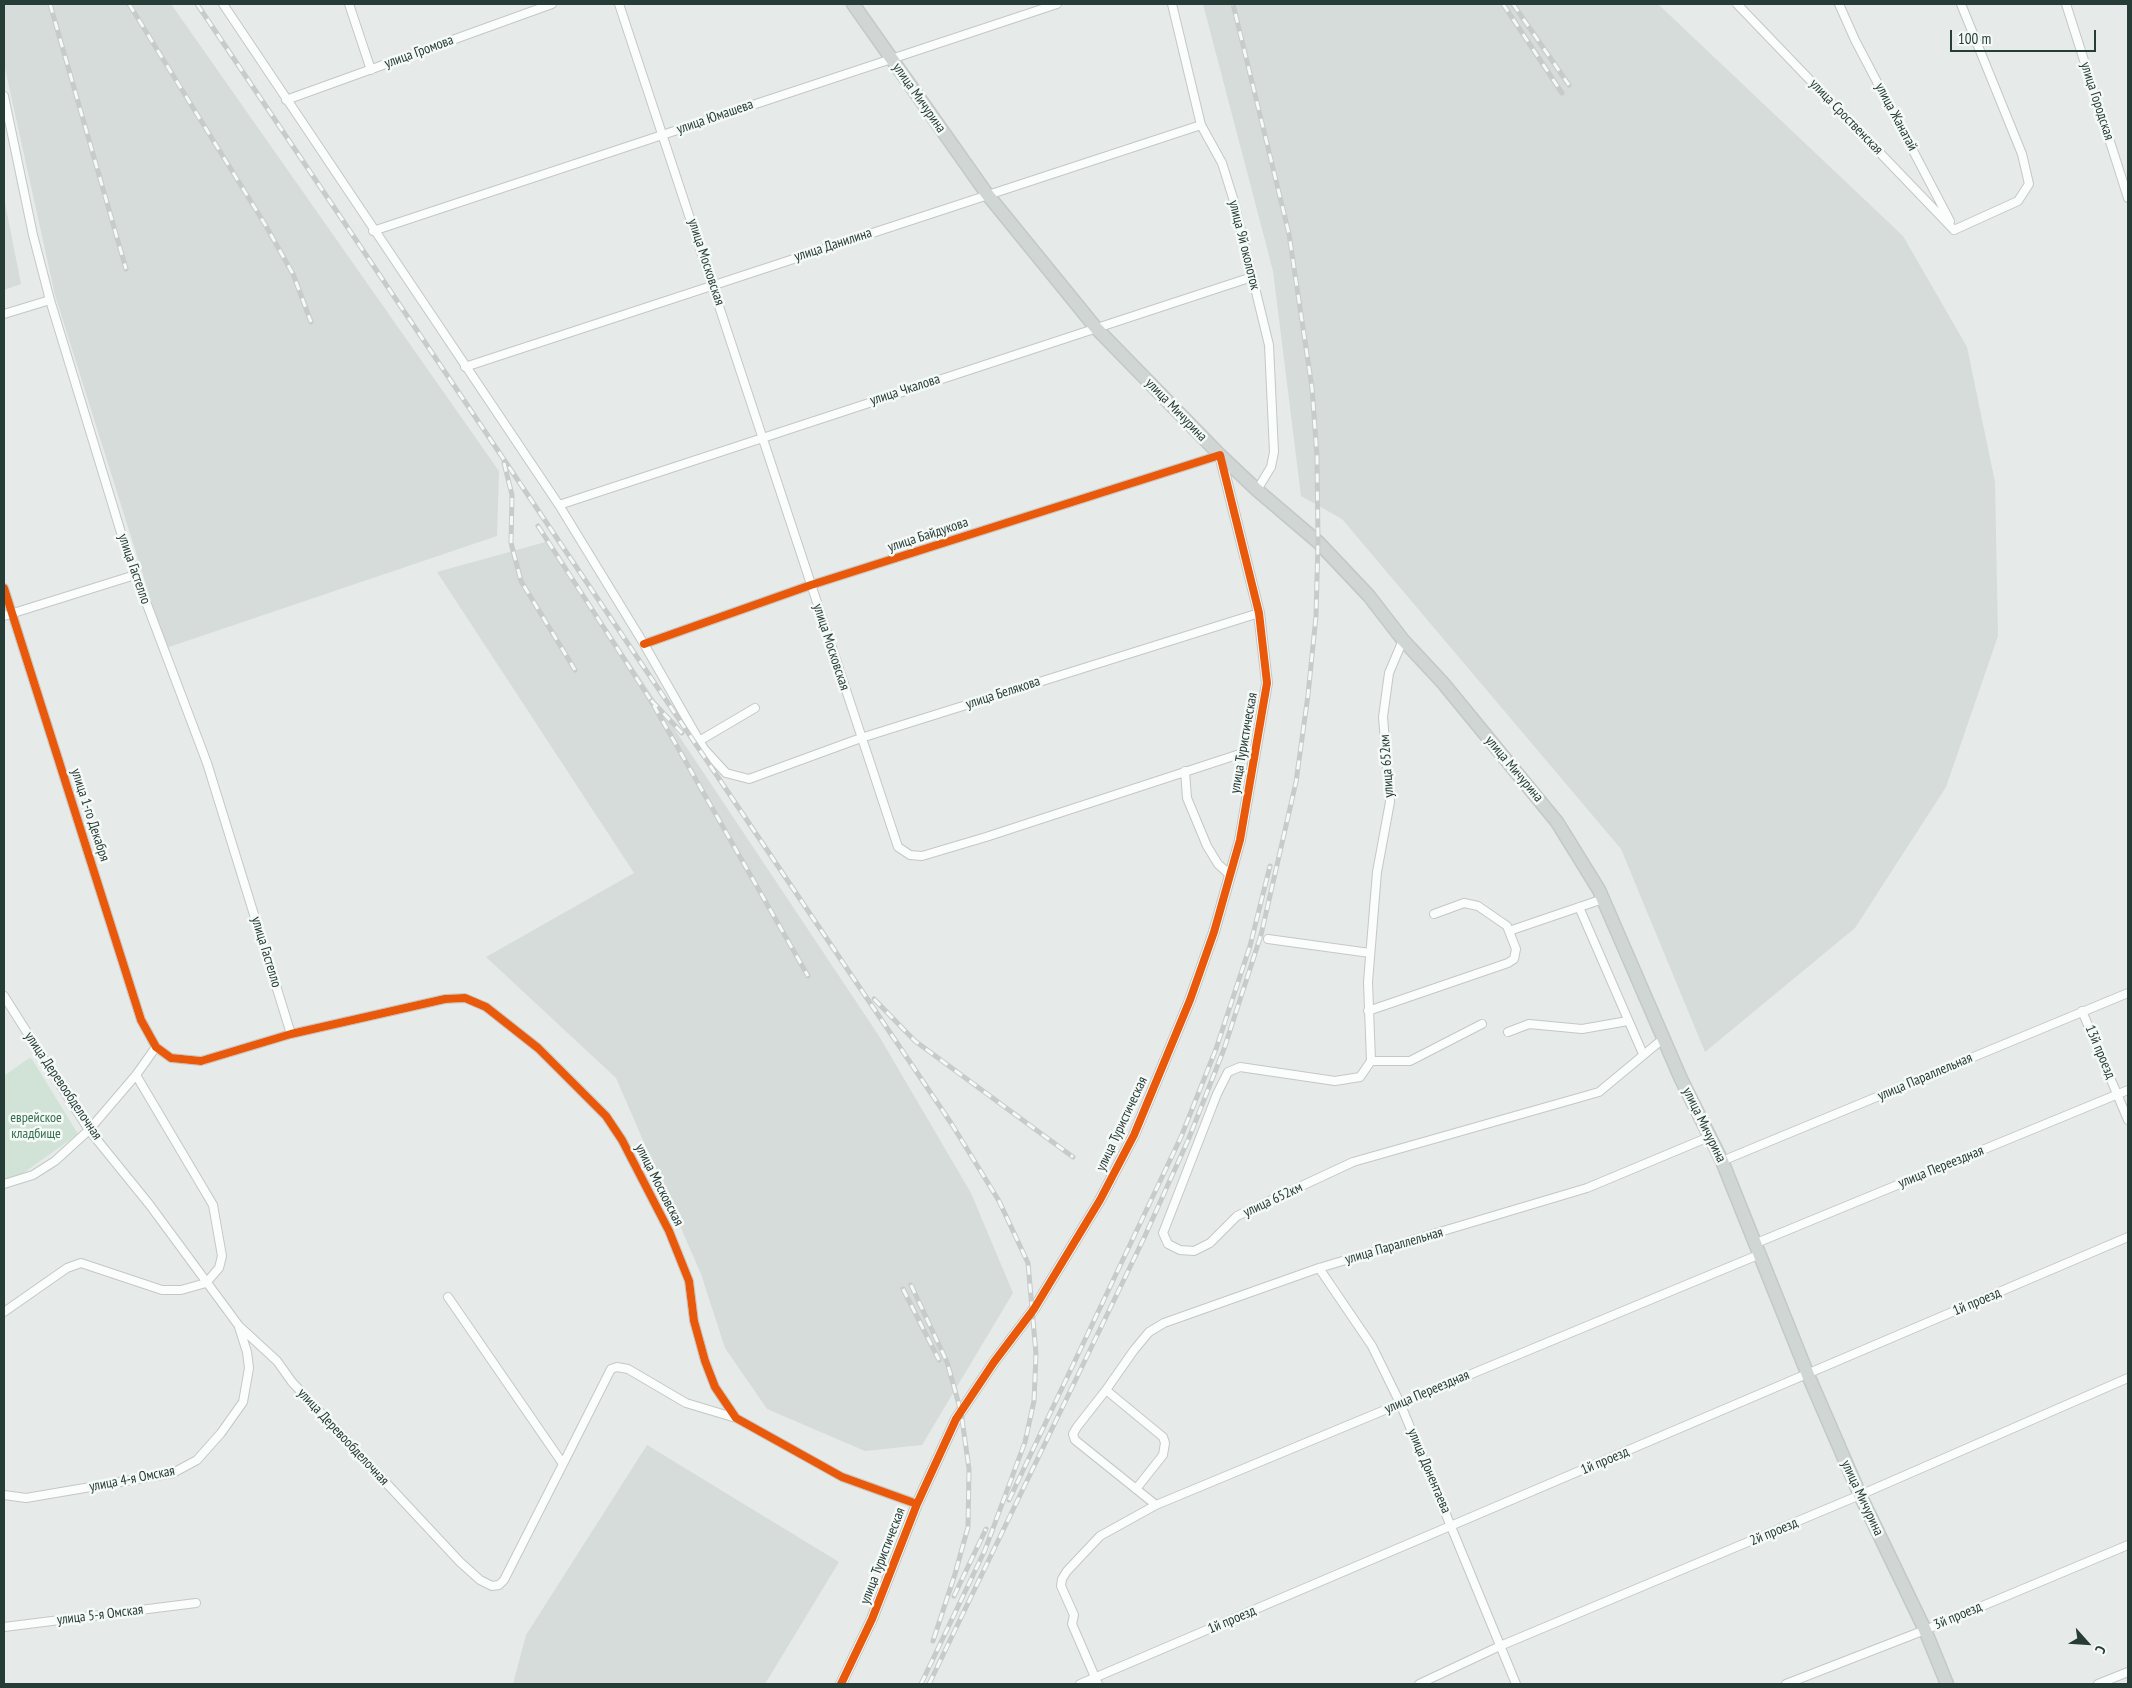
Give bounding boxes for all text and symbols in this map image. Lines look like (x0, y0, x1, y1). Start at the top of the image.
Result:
scale bar (1952, 20, 2098, 52)
text: 100 m (1958, 29, 1991, 48)
street label: улица Громова (382, 32, 456, 72)
street label: улица Мичурина (889, 60, 949, 136)
street label: улица Городская (2076, 60, 2118, 142)
street label: улица Сроственская (1806, 76, 1886, 158)
street label: улица Жанатай (1871, 80, 1921, 154)
street label: улица Юмашева (674, 96, 756, 138)
street label: улица 9й околоток (1225, 198, 1263, 292)
street label: улица Московская (684, 217, 728, 307)
street label: улица Данилина (792, 225, 874, 265)
street label: улица Чкалова (868, 371, 942, 409)
street label: улица Мичурина (1142, 375, 1210, 445)
street label: улица Байдукова (886, 514, 970, 556)
street label: улица Гастелло (114, 532, 154, 606)
street label: улица Московская (809, 602, 853, 692)
street label: улица Белякова (964, 673, 1042, 713)
street label: улица Туристическая (1227, 691, 1261, 795)
street label: улица Мичурина (1481, 732, 1547, 806)
street label: улица 652км (1376, 734, 1398, 798)
street label: улица 1-го Декабря (67, 766, 113, 864)
street label: улица Гастелло (247, 915, 285, 989)
street label: 13й проезд (2081, 1023, 2119, 1081)
street label: улица Деревообделочная (21, 1029, 105, 1143)
street label: улица Параллельная (1875, 1049, 1975, 1105)
street label: улица Туристическая (1093, 1074, 1151, 1174)
street label: улица Мичурина (1679, 1085, 1729, 1165)
park label: еврейское кладбище (10, 1110, 62, 1142)
street label: улица Московская (631, 1141, 687, 1229)
street label: улица Переездная (1896, 1142, 1986, 1192)
street label: улица 652км (1241, 1179, 1305, 1221)
street label: улица Параллельная (1343, 1224, 1445, 1268)
street label: 1й проезд (1951, 1284, 2003, 1320)
street label: улица Переездная (1382, 1367, 1472, 1417)
street label: улица Деревообделочная (294, 1385, 392, 1489)
street label: улица Донентаева (1404, 1426, 1454, 1516)
street label: 1й проезд (1579, 1443, 1631, 1479)
street label: улица Мичурина (1837, 1458, 1887, 1538)
street label: улица 4-я Омская (88, 1462, 176, 1496)
street label: улица Туристическая (857, 1505, 909, 1607)
street label: 2й проезд (1748, 1514, 1800, 1550)
street label: 3й проезд (1932, 1598, 1984, 1634)
street label: улица 5-я Омская (56, 1601, 144, 1629)
street label: 1й проезд (1206, 1602, 1258, 1638)
north arrow (2062, 1618, 2112, 1668)
text: С (2091, 1643, 2110, 1656)

